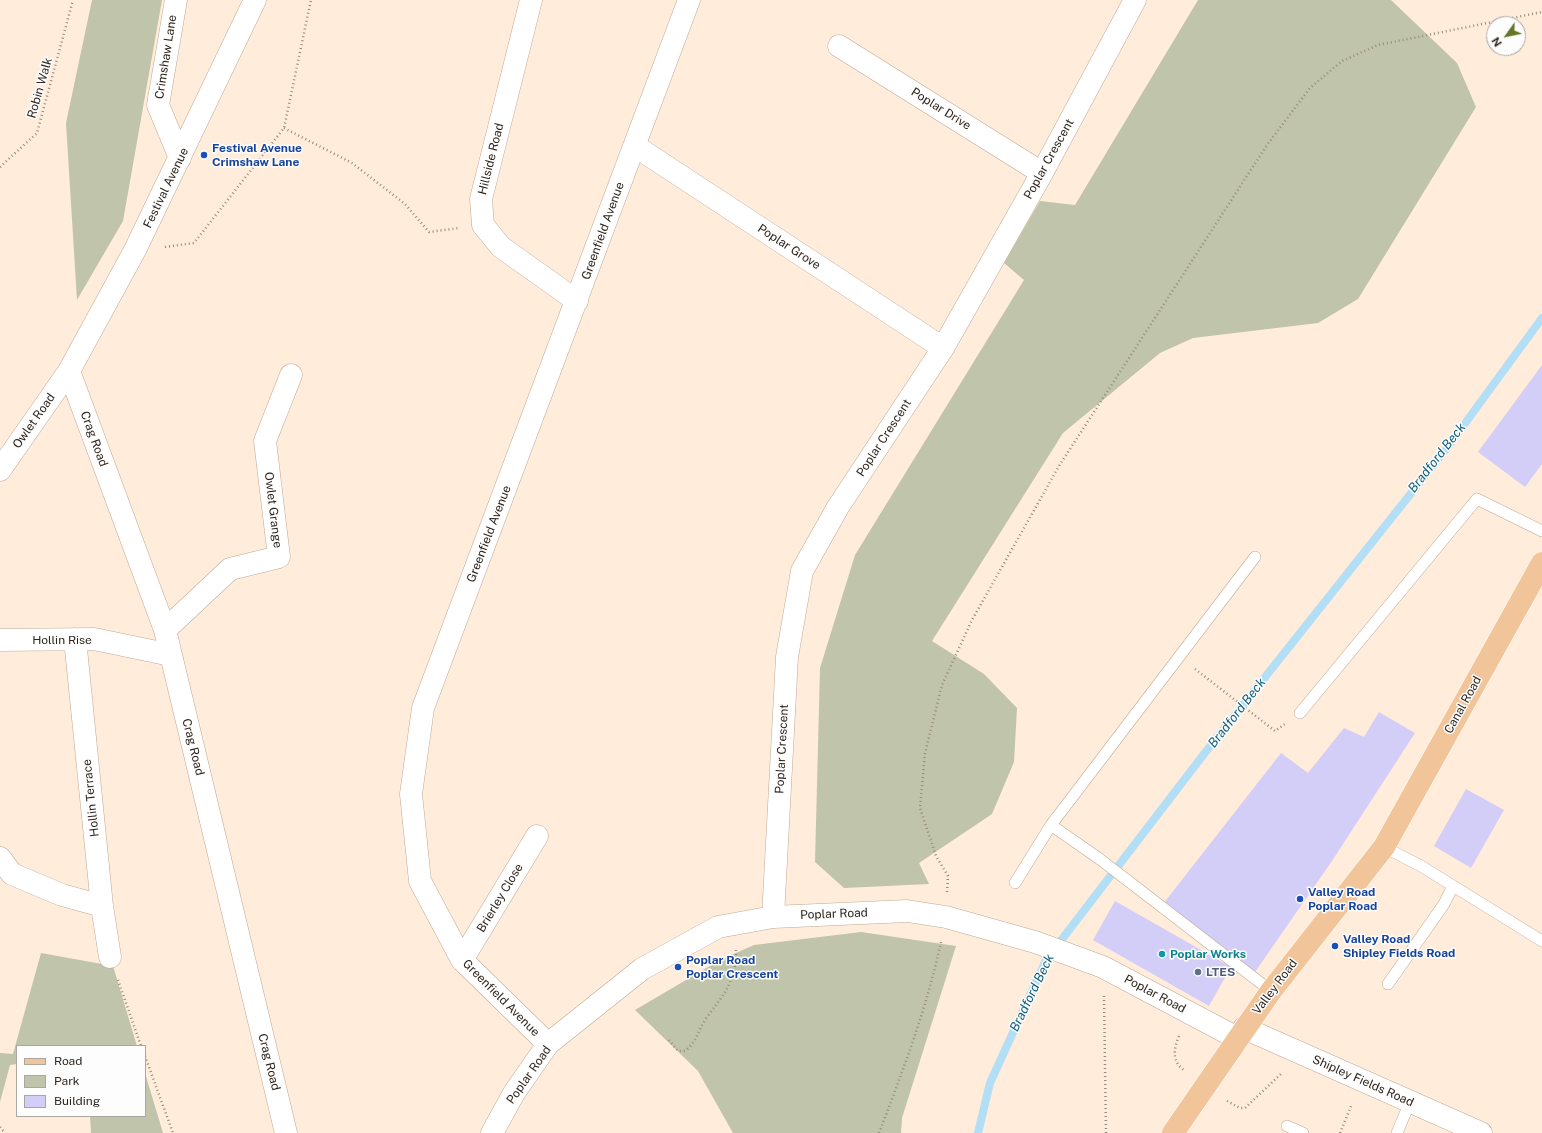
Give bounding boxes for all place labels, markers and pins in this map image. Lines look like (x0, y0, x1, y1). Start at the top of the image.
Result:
place label: Festival Avenue Crimshaw Lane (212, 141, 302, 169)
marker: Festival Avenue Crimshaw Lane (199, 150, 209, 160)
place label: Valley Road Poplar Road (1308, 885, 1377, 913)
marker: Valley Road Poplar Road (1295, 894, 1305, 904)
place label: Valley Road Shipley Fields Road (1343, 932, 1455, 960)
marker: Valley Road Shipley Fields Road (1330, 941, 1340, 951)
place label: Poplar Works (1170, 947, 1246, 961)
marker: Poplar Works (1157, 949, 1167, 959)
place label: Poplar Road Poplar Crescent (686, 953, 778, 981)
marker: Poplar Road Poplar Crescent (673, 962, 683, 972)
place label: LTES (1206, 965, 1235, 979)
marker: LTES (1193, 967, 1203, 977)

